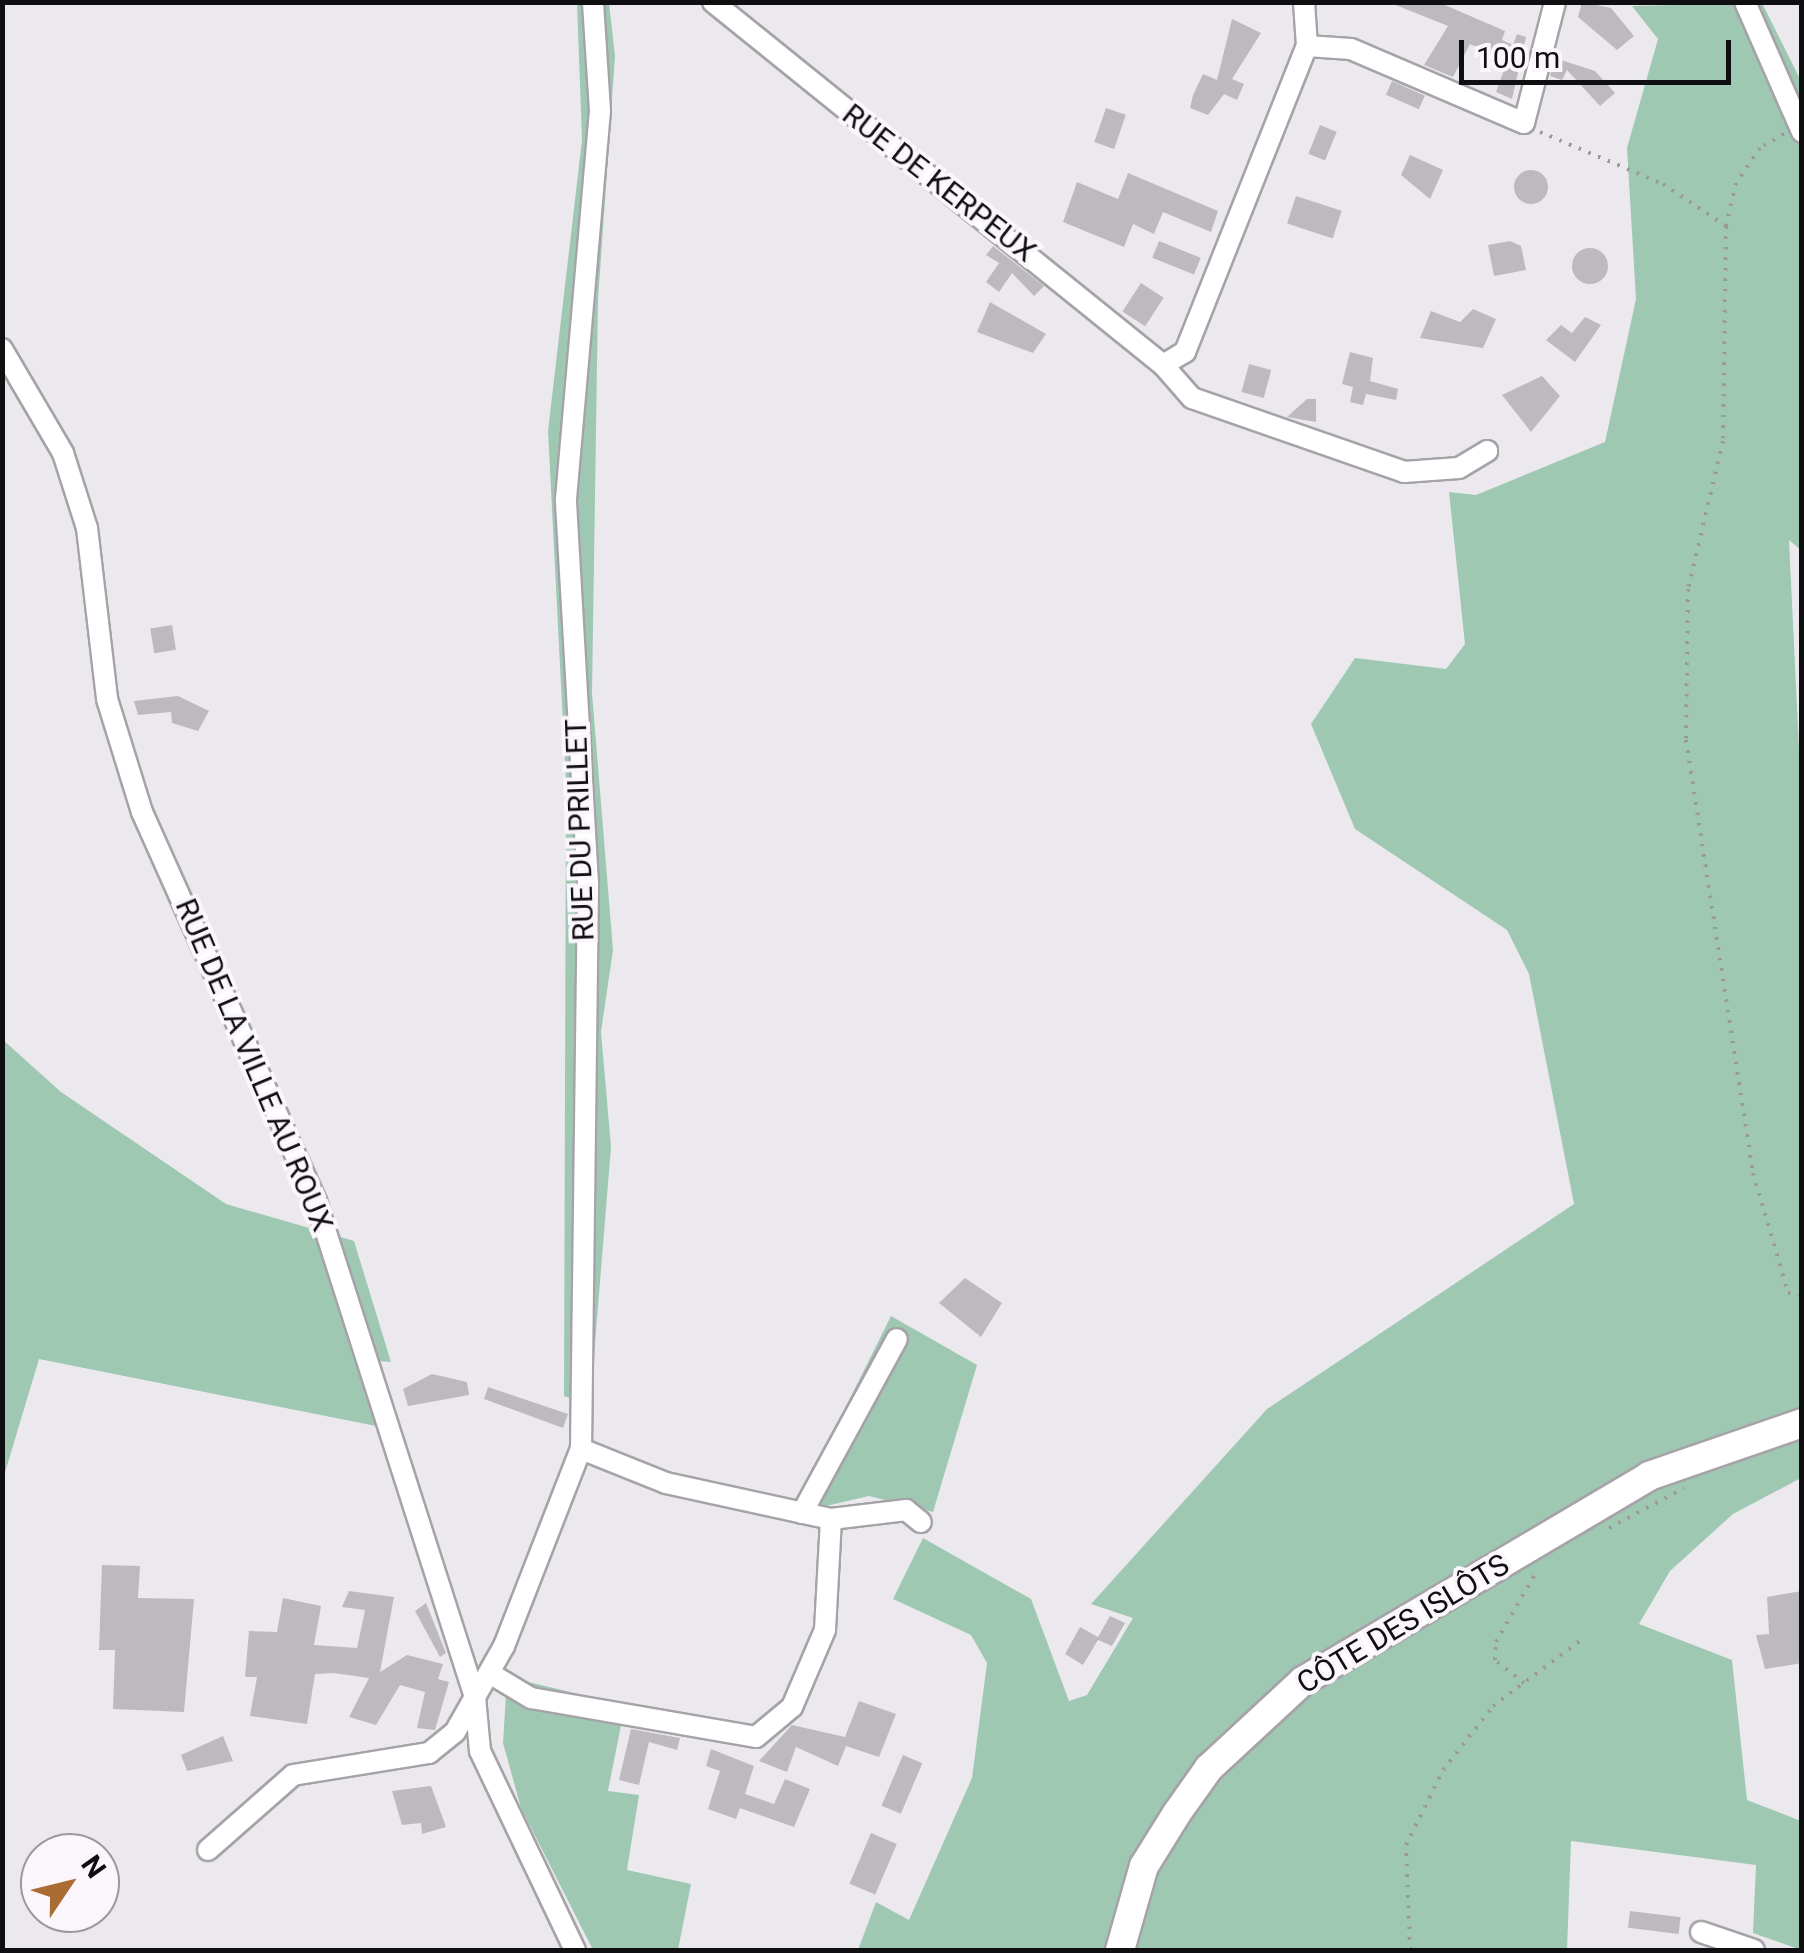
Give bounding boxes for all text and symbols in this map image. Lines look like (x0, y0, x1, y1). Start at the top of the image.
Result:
scale bar (1464, 20, 1736, 82)
text: 100 m (1476, 40, 1560, 75)
street label: RUE DE KERPEUX (835, 96, 1043, 270)
street label: RUE DU PRILLET (558, 718, 602, 942)
street label: RUE DE LA VILLE AU ROUX (168, 893, 340, 1237)
street label: CÔTE DES ISLÔTS (1290, 1546, 1516, 1702)
north arrow (20, 1833, 120, 1933)
text: N (74, 1849, 113, 1884)

